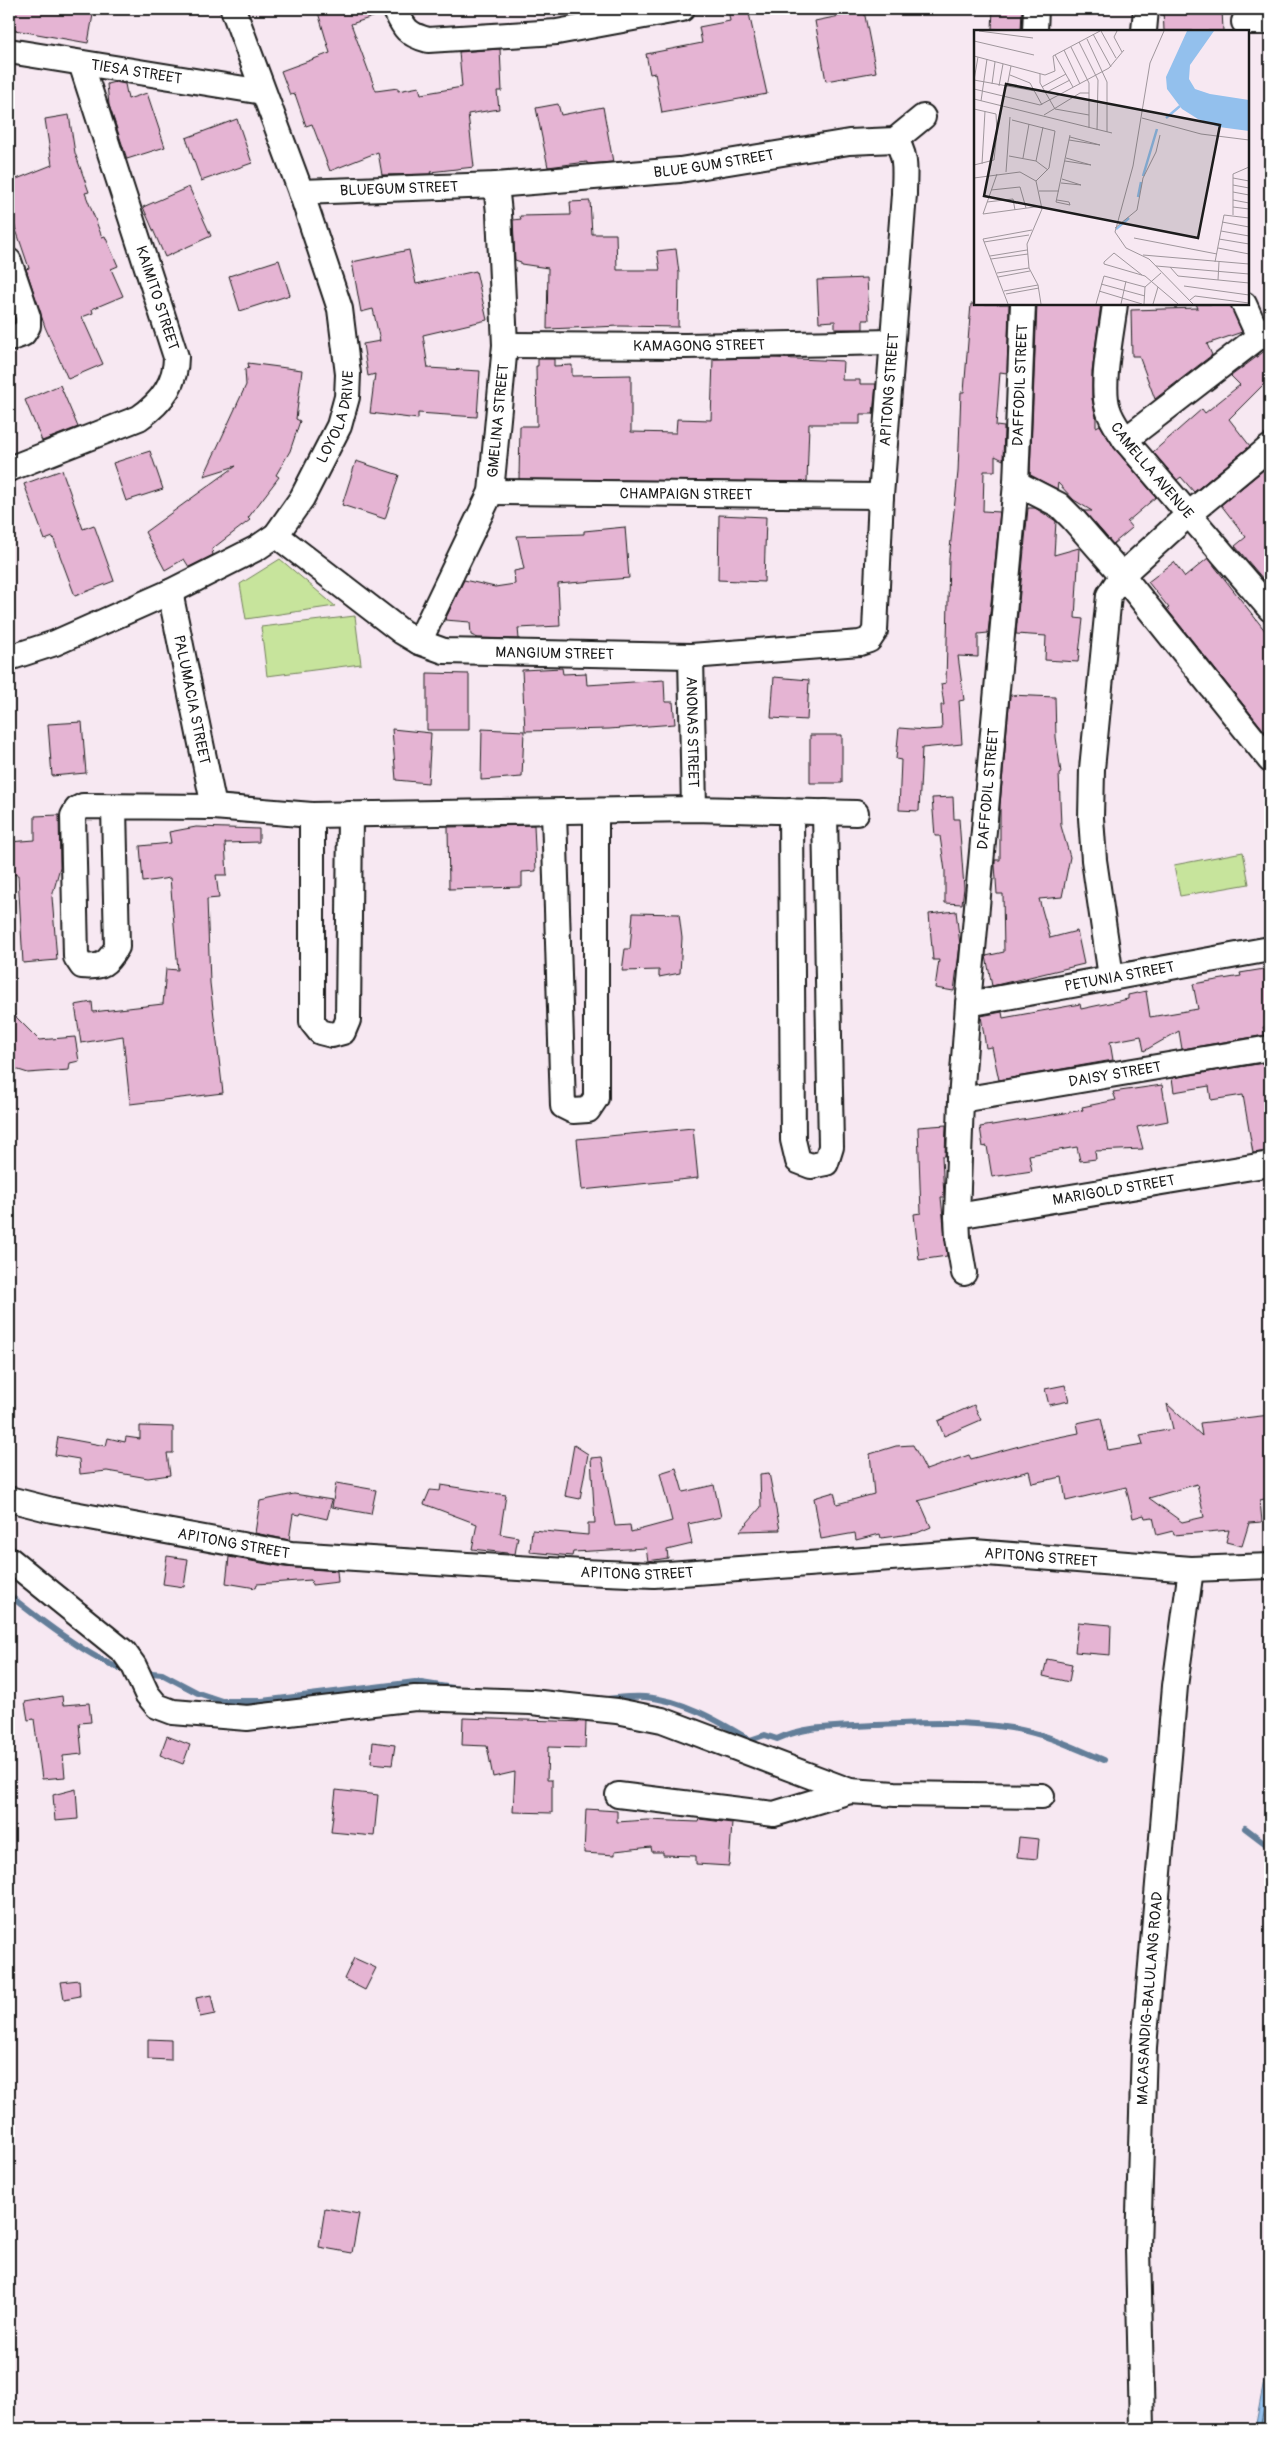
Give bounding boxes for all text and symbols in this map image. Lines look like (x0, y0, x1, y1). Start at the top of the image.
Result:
inset map (974, 30, 1249, 305)
street label: TIESA STREET (89, 55, 183, 88)
street label: BLUE GUM STREET (653, 145, 775, 182)
street label: BLUEGUM STREET (339, 177, 458, 200)
street label: KAIMITO STREET (131, 243, 183, 353)
street label: DAFFODIL STREET (1008, 324, 1032, 446)
street label: APITONG STREET (875, 332, 903, 447)
street label: KAMAGONG STREET (633, 335, 765, 356)
street label: GMELINA STREET (483, 363, 513, 478)
street label: LOYOLA DRIVE (312, 370, 358, 466)
street label: CAMELLA AVENUE (1106, 418, 1198, 523)
street label: CHAMPAIGN STREET (619, 484, 753, 504)
street label: PALUMACIA STREET (170, 633, 215, 766)
street label: MANGIUM STREET (495, 643, 614, 664)
street label: ANONAS STREET (682, 676, 703, 788)
street label: DAFFODIL STREET (973, 727, 1003, 850)
street label: PETUNIA STREET (1063, 957, 1176, 996)
street label: DAISY STREET (1067, 1057, 1163, 1091)
street label: MARIGOLD STREET (1051, 1170, 1176, 1209)
street label: APITONG STREET (176, 1524, 291, 1563)
street label: APITONG STREET (984, 1543, 1098, 1571)
street label: APITONG STREET (580, 1562, 694, 1585)
street label: MACASANDIG-BALULANG ROAD (1133, 1891, 1167, 2105)

